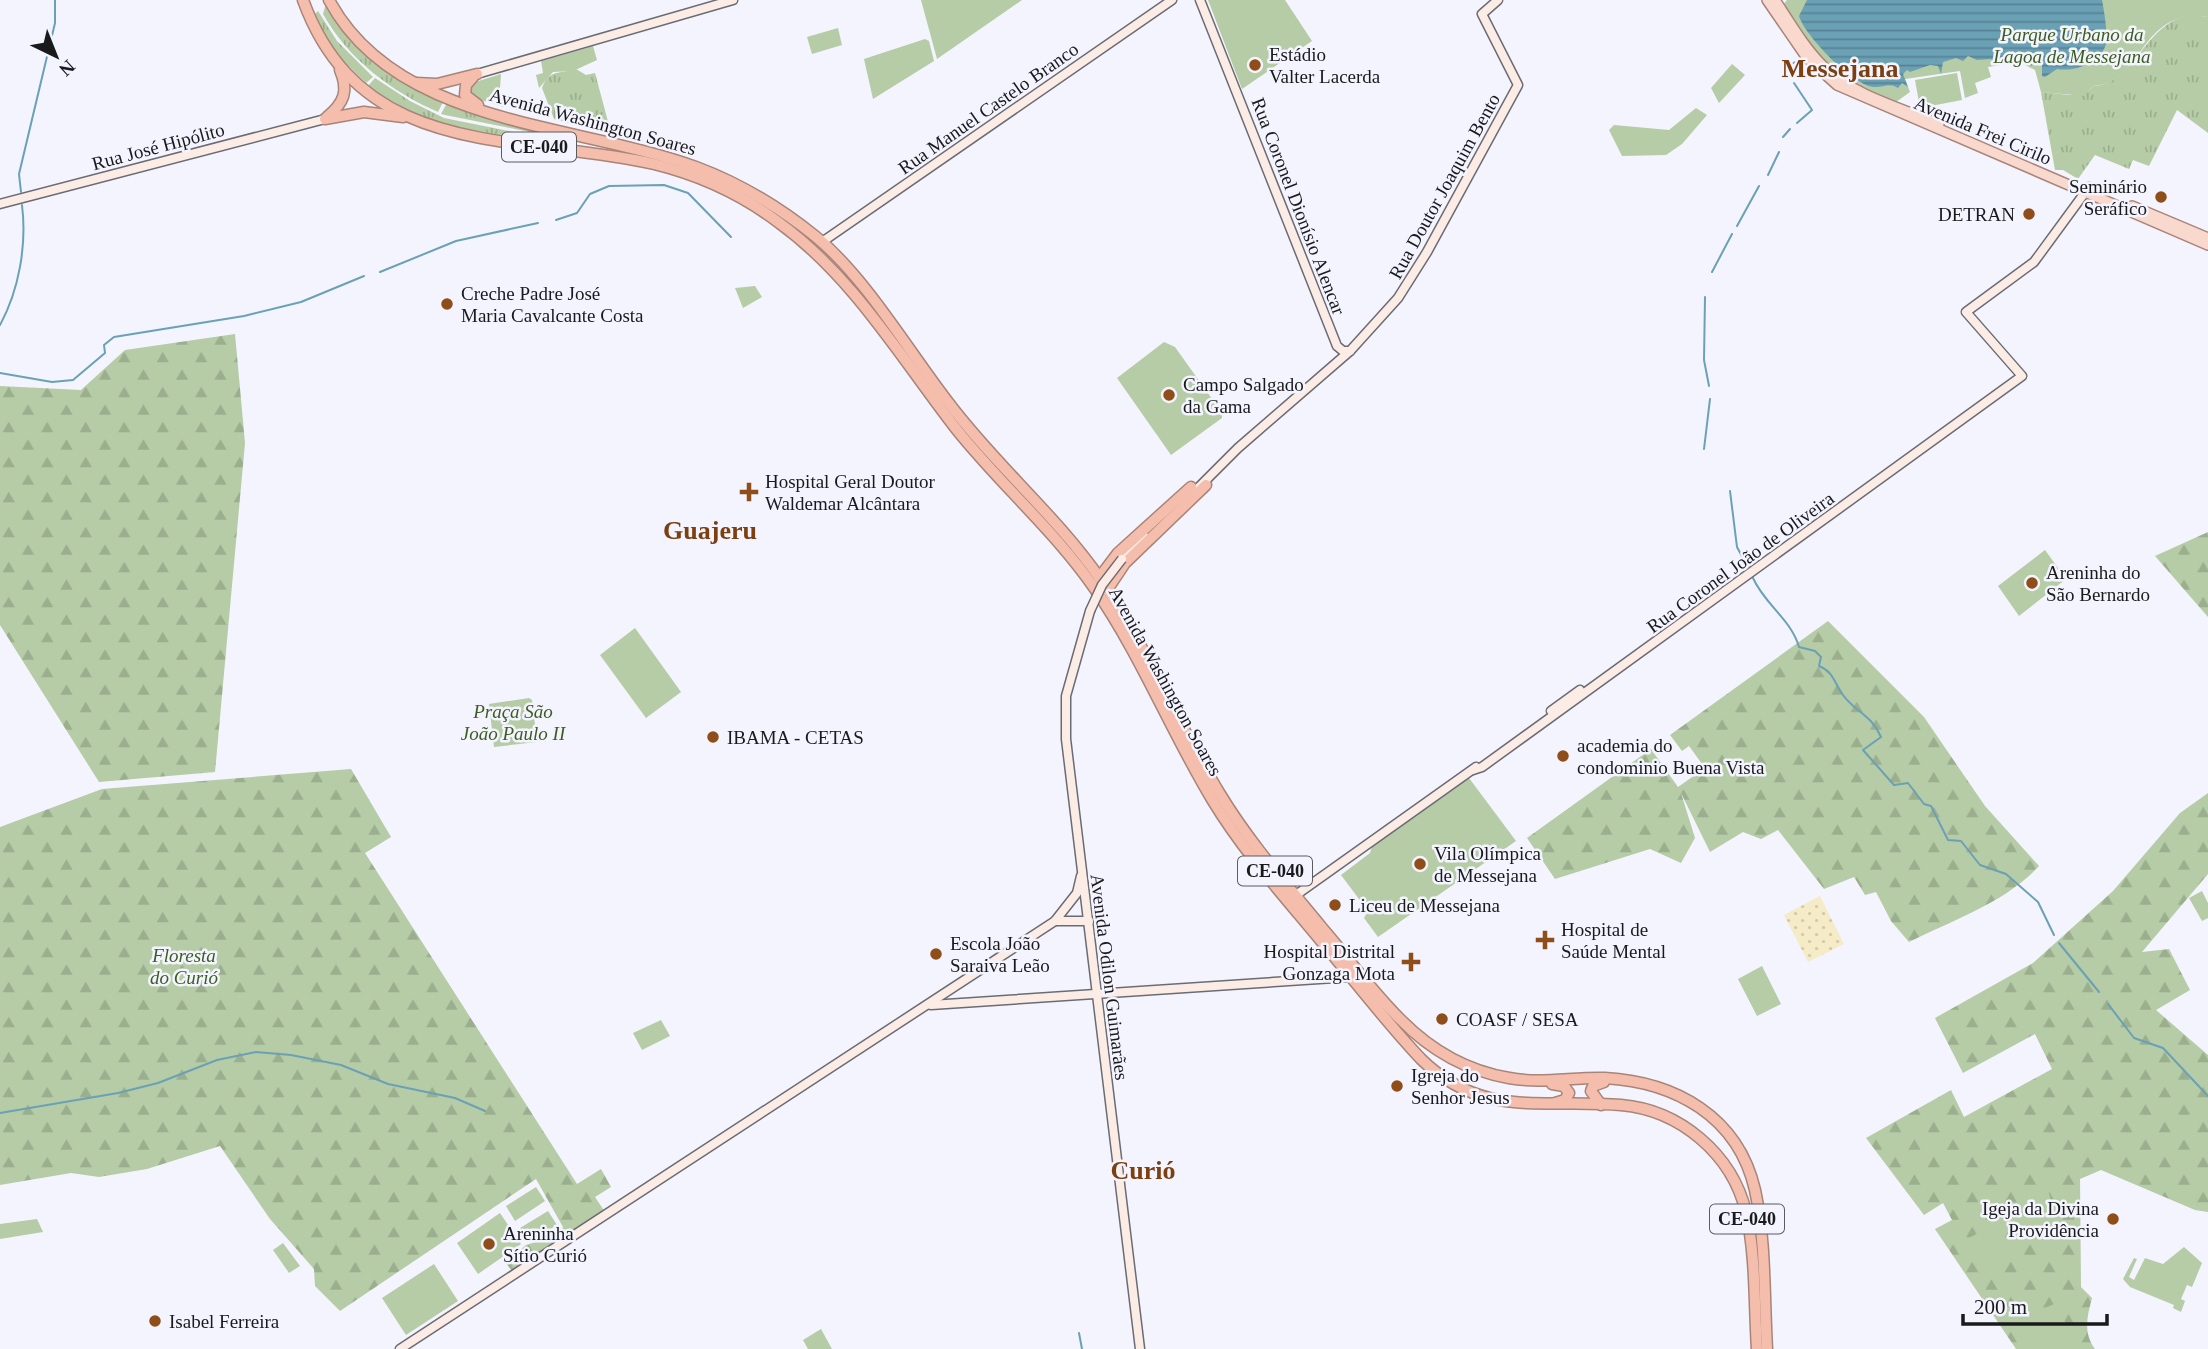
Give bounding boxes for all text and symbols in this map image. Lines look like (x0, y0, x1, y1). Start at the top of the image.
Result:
north arrow (21, 21, 91, 91)
park label: Parque Urbano da Lagoa de Messejana (1992, 24, 2151, 67)
street label: Rua Manuel Castelo Branco (894, 38, 1082, 179)
place label: Estádio Valter Lacerda (1269, 44, 1381, 87)
district label: Messejana (1782, 54, 1898, 83)
text: N (55, 56, 79, 81)
marker: Estádio Valter Lacerda (1247, 57, 1263, 73)
street label: Avenida Washington Soares (487, 84, 698, 159)
street label: Rua Doutor Joaquim Bento (1385, 90, 1504, 282)
street label: Avenida Frei Cirilo (1911, 92, 2055, 169)
street label: Rua Coronel Dionísio Alencar (1247, 95, 1350, 318)
street label: Rua José Hipólito (90, 119, 227, 174)
road number: CE-040 (502, 132, 576, 162)
place label: Seminário Seráfico (2069, 176, 2147, 219)
marker: Seminário Seráfico (2153, 189, 2169, 205)
place label: DETRAN (1938, 204, 2015, 225)
marker: DETRAN (2021, 206, 2037, 222)
place label: Creche Padre José Maria Cavalcante Costa (461, 283, 644, 326)
marker: Creche Padre José Maria Cavalcante Costa (439, 296, 455, 312)
place label: Campo Salgado da Gama (1183, 374, 1304, 417)
marker: Campo Salgado da Gama (1161, 387, 1177, 403)
place label: Hospital Geral Doutor Waldemar Alcântara (765, 471, 936, 514)
marker: Hospital Geral Doutor Waldemar Alcântara (739, 482, 759, 502)
street label: Rua Coronel João de Oliveira (1643, 487, 1838, 637)
district label: Guajeru (663, 516, 757, 545)
place label: Areninha do São Bernardo (2046, 562, 2150, 605)
marker: Areninha do São Bernardo (2024, 575, 2040, 591)
street label: Avenida Washington Soares (1105, 583, 1226, 780)
park label: Praça São João Paulo II (461, 701, 567, 744)
place label: IBAMA - CETAS (727, 727, 864, 748)
marker: IBAMA - CETAS (705, 729, 721, 745)
place label: academia do condominio Buena Vista (1577, 735, 1765, 778)
marker: academia do condominio Buena Vista (1555, 748, 1571, 764)
place label: Vila Olímpica de Messejana (1434, 843, 1542, 886)
road number: CE-040 (1238, 856, 1312, 886)
marker: Vila Olímpica de Messejana (1412, 856, 1428, 872)
street label: Avenida Odilon Guimarães (1086, 873, 1133, 1081)
place label: Liceu de Messejana (1349, 895, 1500, 916)
marker: Liceu de Messejana (1327, 897, 1343, 913)
place label: Hospital de Saúde Mental (1561, 919, 1666, 962)
marker: Hospital de Saúde Mental (1535, 930, 1555, 950)
place label: Escola João Saraiva Leão (950, 933, 1050, 976)
place label: Hospital Distrital Gonzaga Mota (1264, 941, 1396, 984)
park label: Floresta do Curió (150, 945, 219, 988)
marker: Escola João Saraiva Leão (928, 946, 944, 962)
marker: Hospital Distrital Gonzaga Mota (1401, 952, 1421, 972)
place label: COASF / SESA (1456, 1009, 1579, 1030)
marker: COASF / SESA (1434, 1011, 1450, 1027)
place label: Igreja do Senhor Jesus (1411, 1065, 1510, 1108)
marker: Igreja do Senhor Jesus (1389, 1078, 1405, 1094)
district label: Curió (1111, 1156, 1176, 1185)
place label: Igeja da Divina Providência (1982, 1198, 2100, 1241)
road number: CE-040 (1710, 1204, 1784, 1234)
marker: Igeja da Divina Providência (2105, 1211, 2121, 1227)
place label: Areninha Sítio Curió (503, 1223, 587, 1266)
marker: Areninha Sítio Curió (481, 1236, 497, 1252)
scale bar (1963, 1282, 2106, 1326)
text: 200 m (1974, 1295, 2027, 1319)
place label: Isabel Ferreira (169, 1311, 280, 1332)
marker: Isabel Ferreira (147, 1313, 163, 1329)

